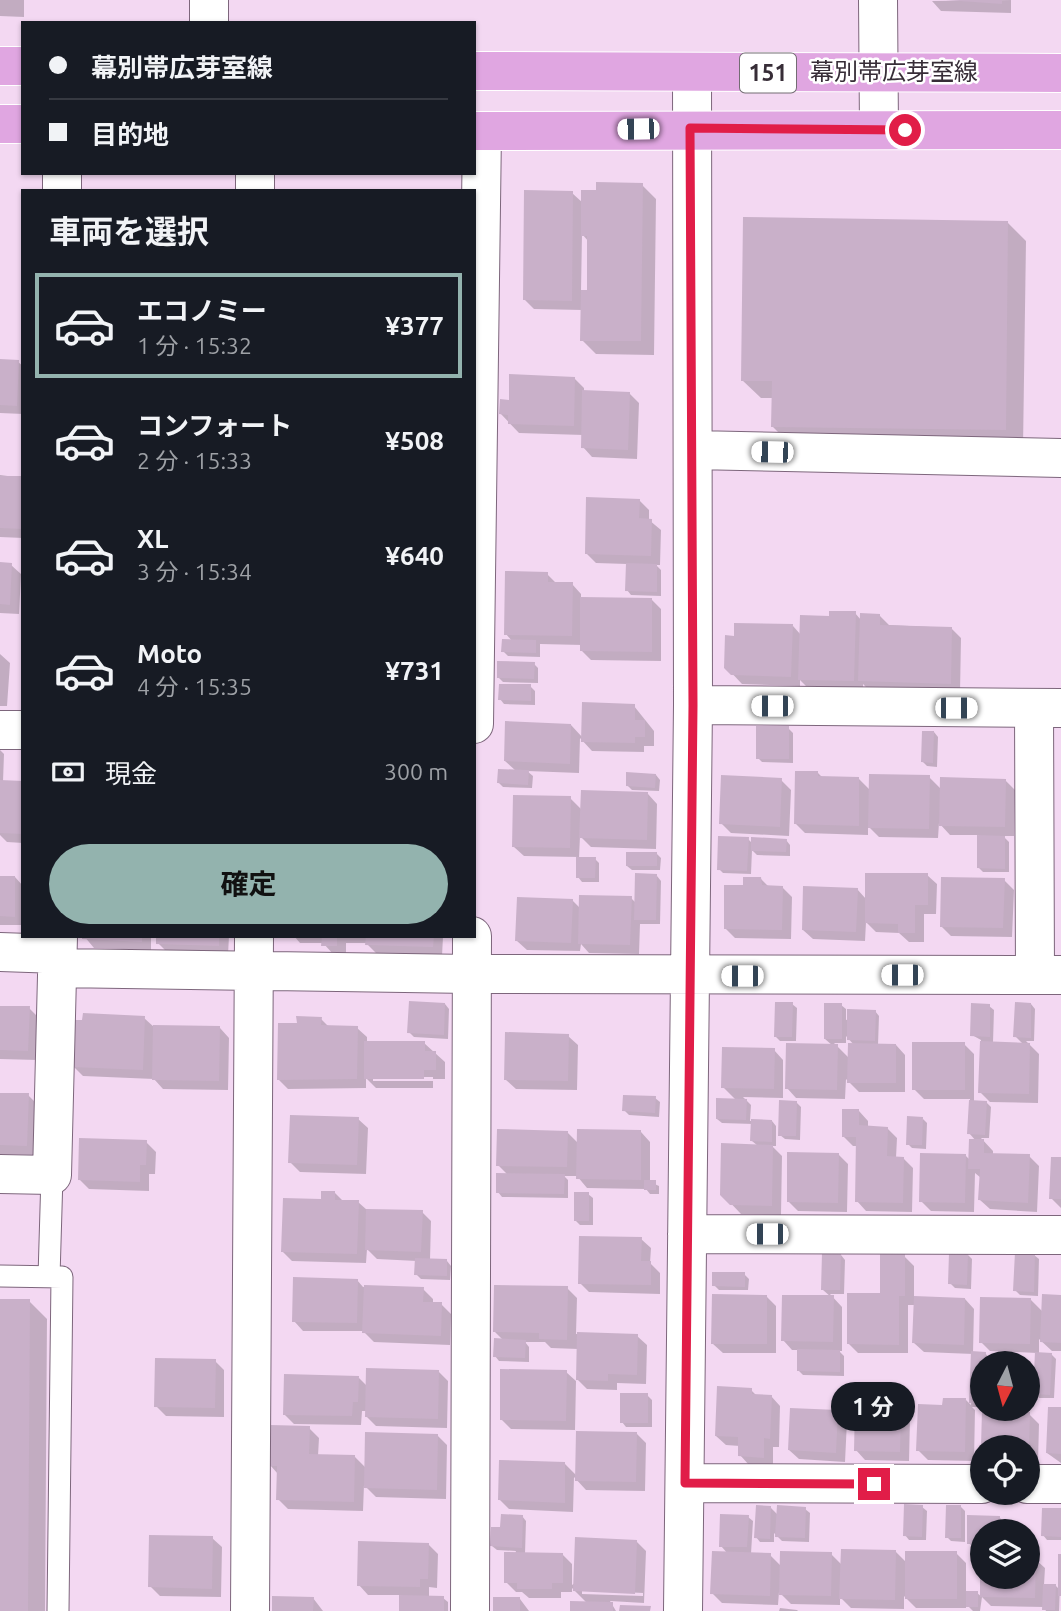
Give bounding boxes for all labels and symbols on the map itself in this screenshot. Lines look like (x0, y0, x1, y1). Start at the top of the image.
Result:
road number: 151 (740, 54, 796, 92)
street label: 幕別帯広芽室線 (810, 58, 978, 85)
route start (889, 114, 921, 146)
car (617, 118, 660, 140)
car (751, 441, 794, 463)
car (752, 696, 794, 717)
car (936, 698, 978, 719)
car (882, 965, 924, 986)
car (722, 966, 764, 987)
car (747, 1224, 789, 1245)
north arrow (970, 1351, 1040, 1421)
callout: 1 分 (832, 1382, 916, 1432)
route end (858, 1468, 890, 1500)

